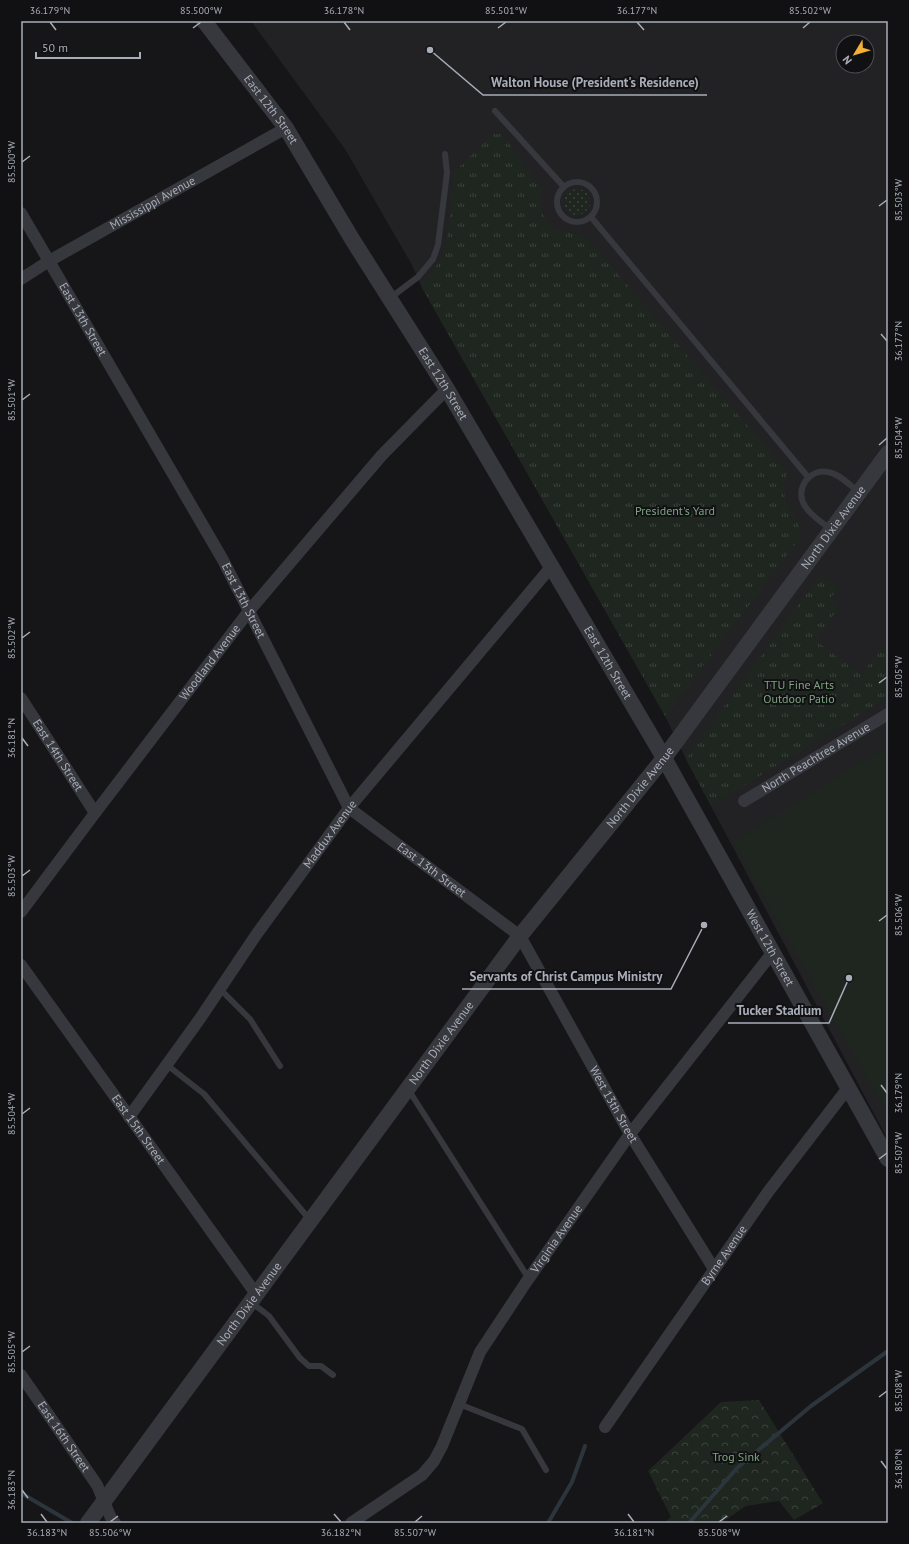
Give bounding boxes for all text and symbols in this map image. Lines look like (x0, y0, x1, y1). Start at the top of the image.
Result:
text: 36.179°N (30, 4, 70, 17)
text: 85.500°W (180, 4, 223, 17)
text: 36.178°N (324, 4, 364, 17)
text: 85.501°W (485, 4, 528, 17)
text: 36.177°N (617, 4, 657, 17)
text: 85.502°W (789, 4, 832, 17)
scale bar (36, 34, 140, 60)
north arrow (835, 34, 875, 74)
text: 50 m (42, 40, 68, 55)
text: N (839, 53, 855, 67)
callout: Walton House (President's Residence) (483, 70, 707, 95)
street label: East 12th Street (241, 72, 302, 147)
text: Walton House (President's Residence) (491, 74, 699, 91)
text: 85.500°W (5, 140, 18, 183)
street label: Mississippi Avenue (107, 172, 198, 232)
text: 85.503°W (892, 178, 905, 221)
street label: East 13th Street (56, 280, 111, 358)
text: 36.177°N (892, 321, 905, 361)
street label: East 12th Street (416, 344, 471, 422)
text: 85.501°W (5, 378, 18, 421)
text: 85.504°W (892, 416, 905, 459)
street label: North Dixie Avenue (797, 482, 869, 572)
park label: President's Yard (635, 503, 715, 518)
street label: East 13th Street (219, 560, 269, 640)
text: 85.502°W (5, 616, 18, 659)
street label: Woodland Avenue (176, 621, 243, 703)
street label: East 12th Street (581, 623, 636, 702)
text: 85.505°W (892, 655, 905, 698)
park label: TTU Fine Arts Outdoor Patio (763, 677, 835, 706)
street label: East 14th Street (30, 716, 87, 794)
text: 36.181°N (5, 718, 18, 758)
street label: North Peachtree Avenue (759, 719, 872, 796)
street label: North Dixie Avenue (603, 744, 677, 831)
street label: Maddux Avenue (299, 797, 360, 871)
street label: East 13th Street (395, 839, 469, 900)
text: 85.503°W (5, 854, 18, 897)
text: 85.506°W (892, 893, 905, 936)
street label: West 12th Street (743, 907, 798, 989)
callout: Servants of Christ Campus Ministry (462, 964, 671, 989)
text: Servants of Christ Campus Ministry (470, 968, 663, 985)
street label: North Dixie Avenue (405, 998, 476, 1087)
callout: Tucker Stadium (728, 998, 829, 1023)
text: Tucker Stadium (736, 1002, 822, 1019)
street label: West 13th Street (587, 1063, 642, 1145)
text: 36.179°N (892, 1073, 905, 1113)
street label: East 15th Street (109, 1091, 169, 1167)
text: 85.504°W (5, 1092, 18, 1135)
text: 85.507°W (892, 1131, 905, 1174)
street label: Virginia Avenue (526, 1202, 585, 1277)
street label: Byrne Avenue (698, 1222, 750, 1288)
street label: North Dixie Avenue (213, 1259, 284, 1348)
text: 85.505°W (5, 1330, 18, 1373)
text: 85.508°W (892, 1369, 905, 1412)
street label: East 16th Street (34, 1398, 94, 1475)
park label: Trog Sink (712, 1449, 760, 1464)
text: 36.180°N (892, 1449, 905, 1489)
text: 36.183°N (5, 1470, 18, 1510)
text: 36.183°N (27, 1526, 67, 1539)
text: 85.506°W (89, 1526, 132, 1539)
text: 36.182°N (321, 1526, 361, 1539)
text: 85.507°W (394, 1526, 437, 1539)
text: 36.181°N (614, 1526, 654, 1539)
text: 85.508°W (698, 1526, 741, 1539)

